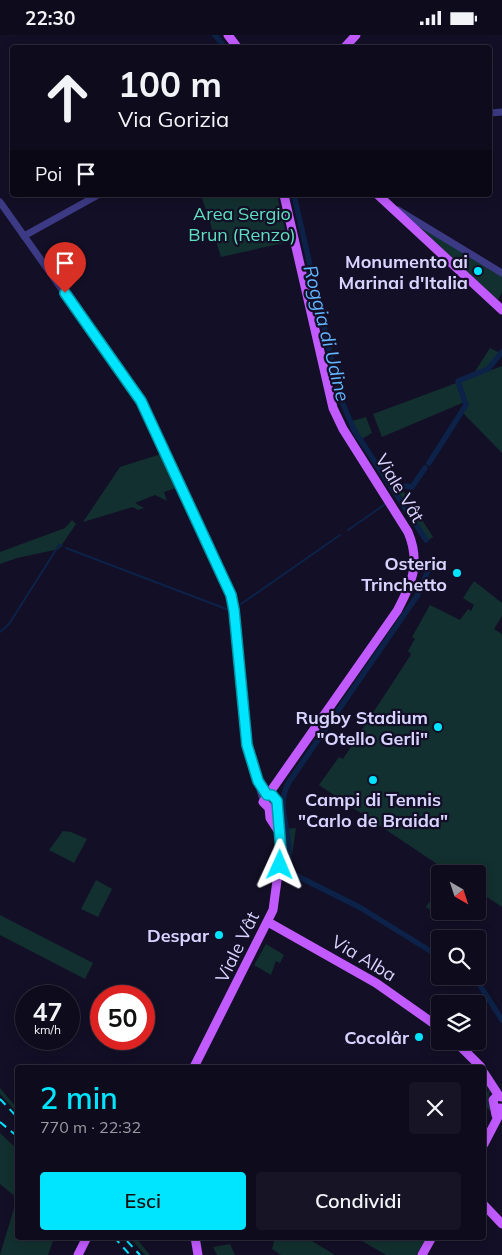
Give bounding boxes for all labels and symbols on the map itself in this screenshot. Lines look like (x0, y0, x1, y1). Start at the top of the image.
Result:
park label: Area Sergio Brun (Renzo) (188, 202, 296, 246)
pin (44, 242, 86, 293)
place label: Monumento ai Marinai d'Italia (339, 250, 468, 294)
water label: Roggia di Udine (298, 262, 356, 404)
marker: Monumento ai Marinai d'Italia (472, 265, 484, 277)
street label: Viale Vât (371, 449, 429, 527)
place label: Osteria Trinchetto (361, 552, 447, 596)
marker: Osteria Trinchetto (451, 567, 463, 579)
place label: Rugby Stadium "Otello Gerli" (295, 706, 428, 750)
marker: Rugby Stadium "Otello Gerli" (432, 721, 444, 733)
marker: Campi di Tennis "Carlo de Braida" (367, 774, 379, 786)
place label: Campi di Tennis "Carlo de Braida" (298, 788, 448, 832)
position arrow (253, 838, 305, 890)
north arrow (431, 865, 486, 920)
street label: Viale Vât (210, 908, 264, 986)
place label: Despar (147, 924, 210, 947)
marker: Despar (213, 929, 225, 941)
street label: Via Alba (327, 930, 401, 986)
speed limit sign: 50 (90, 985, 155, 1050)
place label: Cocolâr (344, 1026, 410, 1049)
marker: Cocolâr (413, 1031, 425, 1043)

